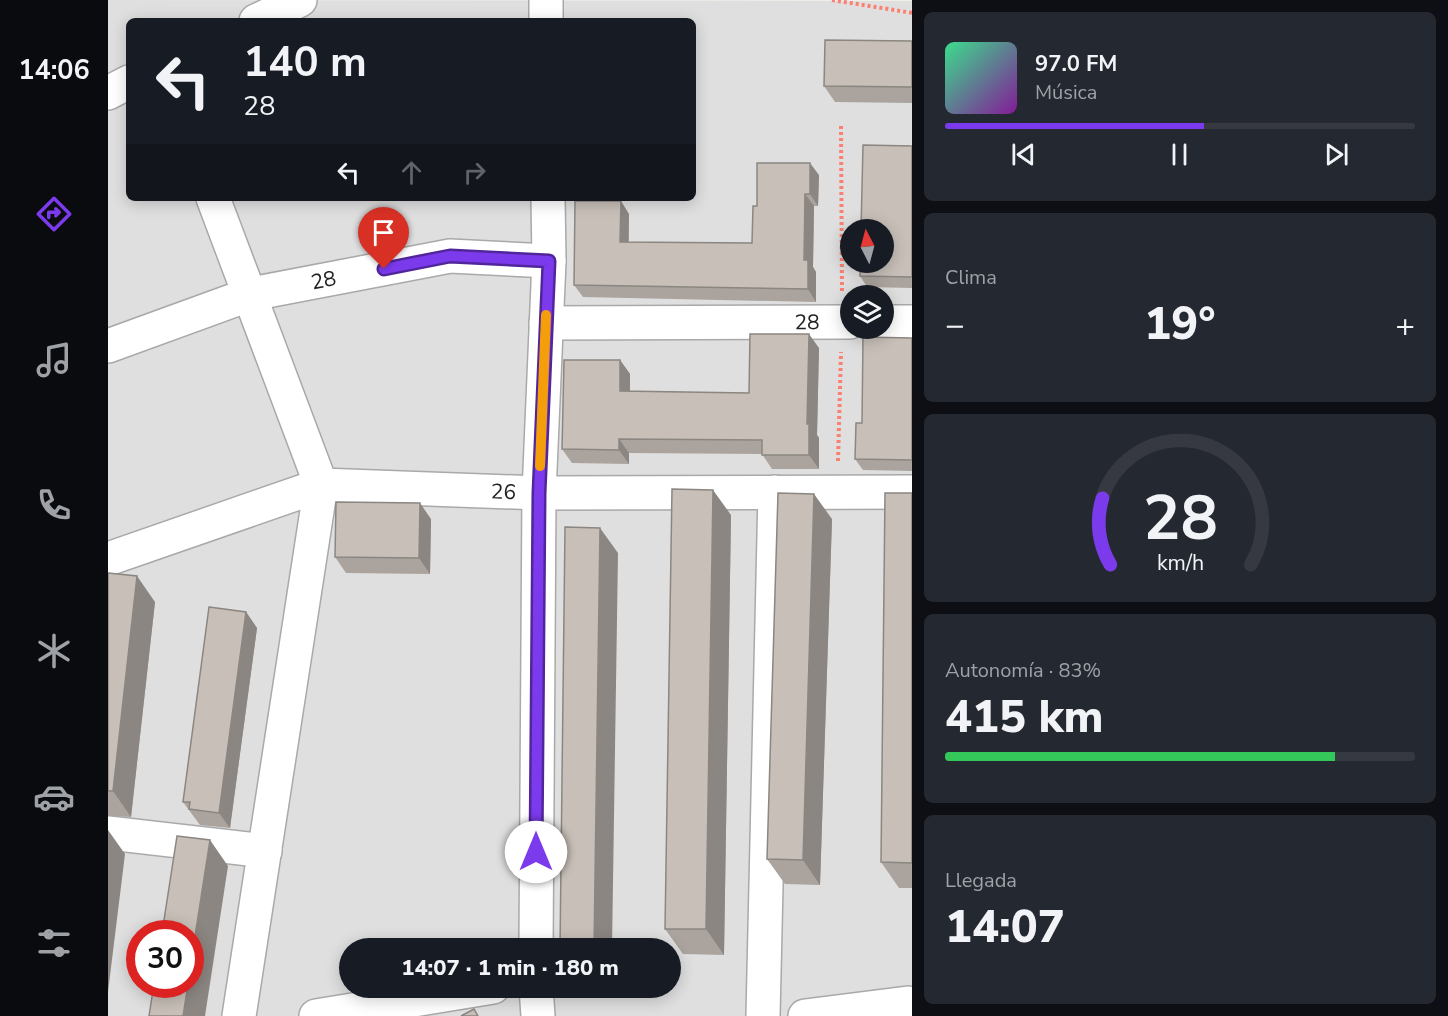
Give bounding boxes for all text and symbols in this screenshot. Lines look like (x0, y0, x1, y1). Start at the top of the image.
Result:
text: 140 m (243, 34, 367, 91)
icon: left (144, 42, 222, 120)
text: 97.0 FM (1035, 49, 1117, 79)
text: 14:06 (18, 52, 90, 89)
text: Música (1035, 79, 1097, 106)
text: 28 (243, 88, 275, 125)
icon: previous (1007, 138, 1040, 171)
icon: pause (1163, 138, 1196, 171)
icon: next (1320, 138, 1353, 171)
icon: left (332, 156, 365, 189)
icon: ahead (395, 156, 428, 189)
icon: right (458, 156, 491, 189)
icon: directions (33, 193, 75, 235)
pin (358, 207, 409, 269)
icon: arrive (367, 216, 400, 249)
north arrow (840, 219, 894, 273)
map controls (840, 219, 894, 339)
street label: 28 (309, 264, 339, 296)
text: Clima (945, 264, 997, 291)
button: layers (840, 285, 894, 339)
text: 19° (1144, 294, 1216, 355)
text: − (945, 303, 965, 348)
text: + (1395, 303, 1415, 348)
street label: 28 (794, 308, 820, 336)
icon: music (33, 339, 75, 381)
text: 28 (1143, 476, 1217, 561)
street label: 26 (490, 477, 517, 506)
icon: phone (33, 484, 75, 526)
text: km/h (1156, 548, 1204, 578)
icon: climate (33, 630, 75, 672)
text: Autonomía · 83% (945, 657, 1101, 684)
text: 415 km (945, 687, 1104, 748)
icon: car (33, 776, 75, 818)
position arrow (504, 820, 568, 884)
text: Llegada (945, 867, 1017, 894)
text: 14:07 (945, 897, 1065, 958)
speed limit sign: 30 (126, 920, 204, 998)
icon: filters (33, 922, 75, 964)
text: 14:07 · 1 min · 180 m (401, 953, 619, 983)

